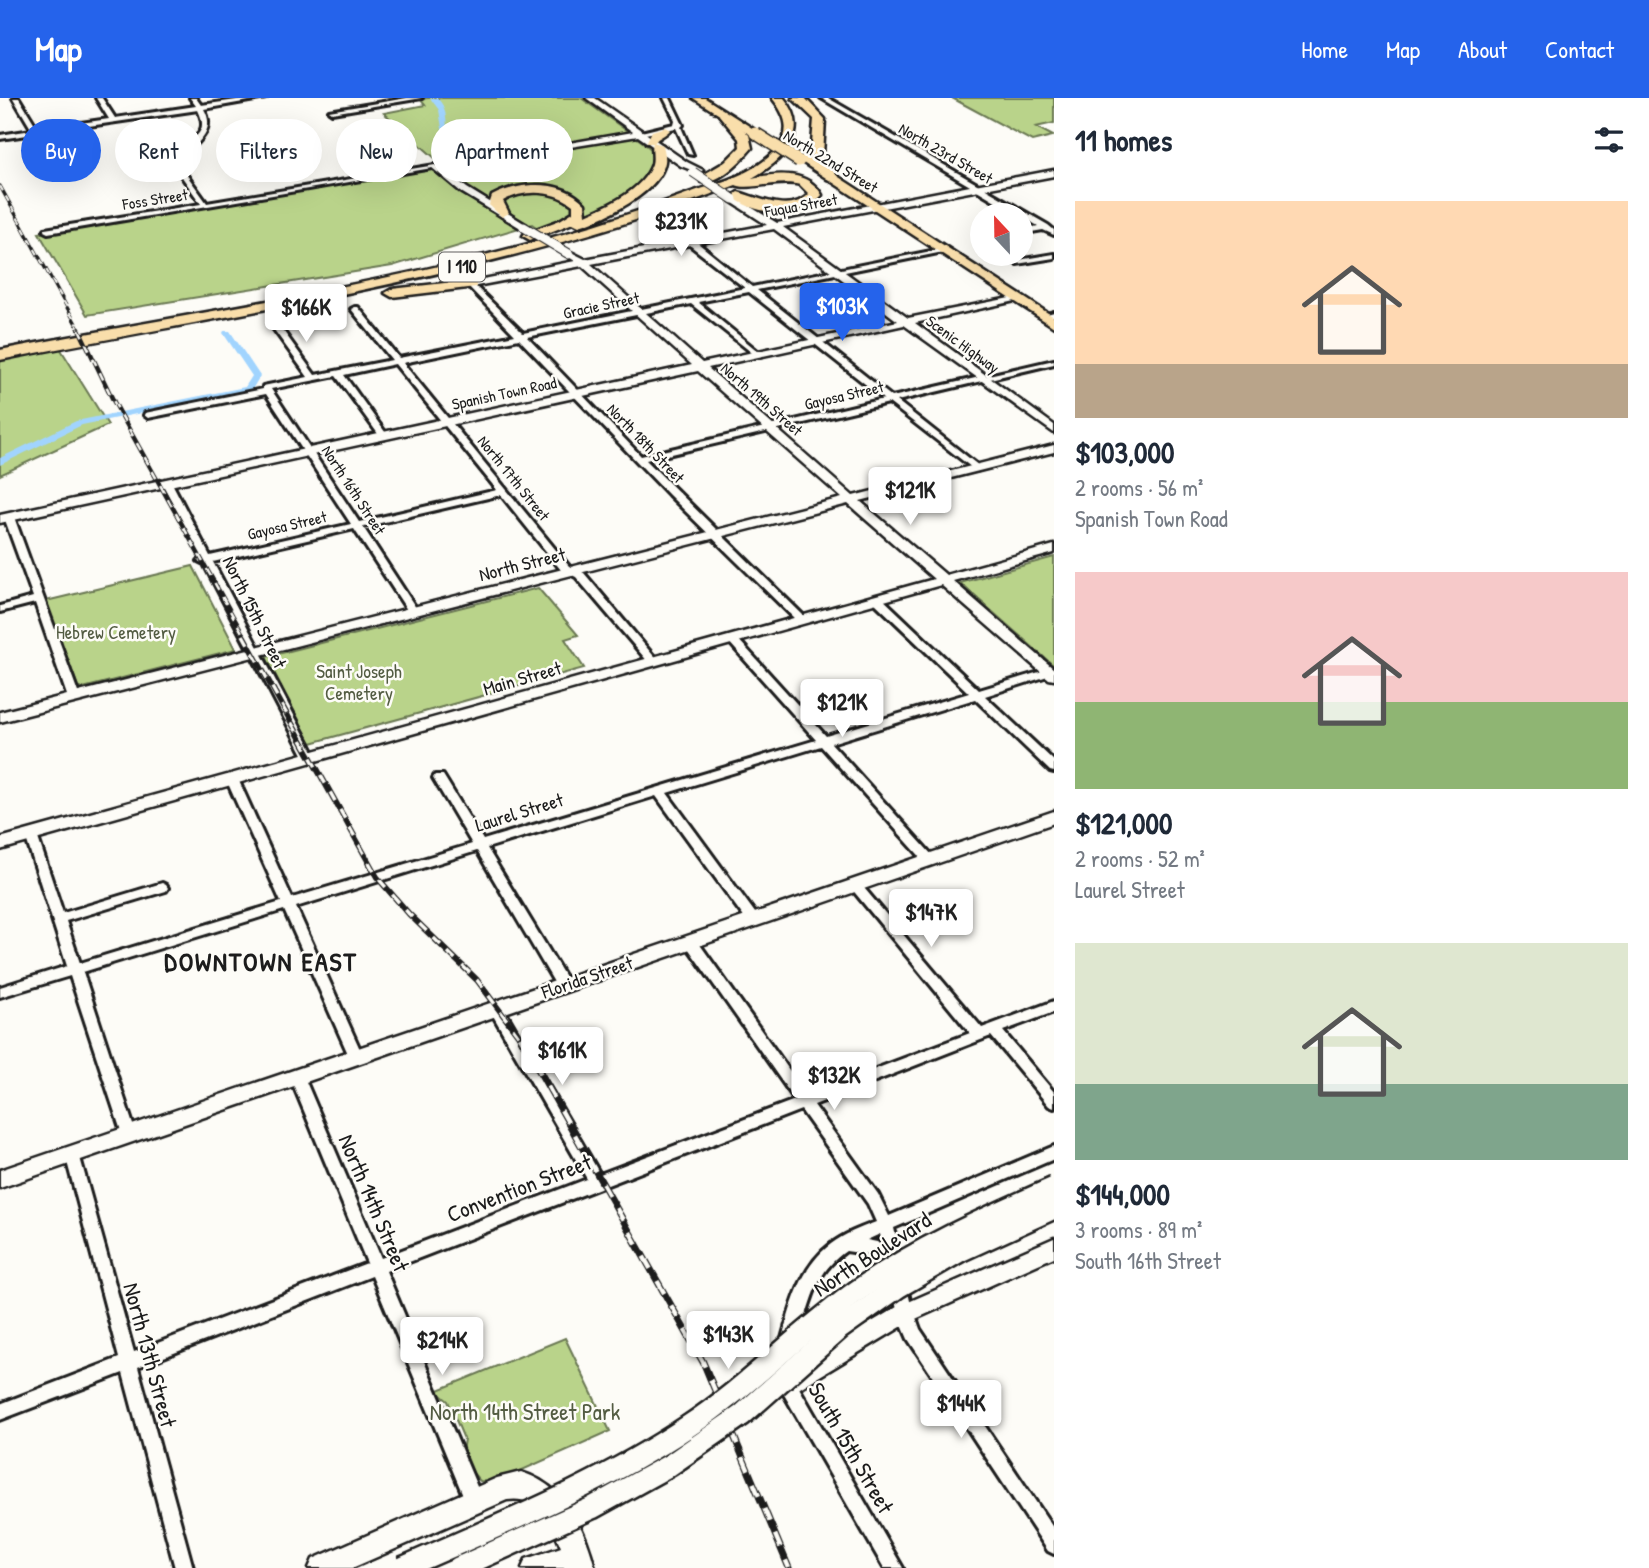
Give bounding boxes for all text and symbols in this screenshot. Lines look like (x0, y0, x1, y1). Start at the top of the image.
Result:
text: Map (35, 27, 82, 71)
text: Home (1301, 33, 1348, 65)
text: Map (1386, 33, 1420, 65)
text: About (1458, 33, 1507, 65)
text: Contact (1545, 33, 1614, 65)
street label: North 23rd Street (895, 117, 997, 189)
chip: Buy (21, 119, 101, 182)
chip: Rent (115, 119, 202, 182)
chip: Filters (216, 119, 322, 182)
chip: New (336, 119, 417, 182)
chip: Apartment (431, 119, 573, 182)
text: 11 homes (1075, 120, 1172, 160)
icon: filters (1590, 121, 1628, 159)
street label: North 22nd Street (780, 124, 883, 198)
street label: Foss Street (120, 183, 190, 215)
street label: Fuqua Street (762, 188, 840, 222)
pin: $231K (632, 198, 730, 258)
north arrow (970, 203, 1032, 266)
map controls (970, 203, 1033, 266)
text: $231K (654, 205, 708, 236)
icon: home (1289, 247, 1415, 373)
road number: I 110 (439, 252, 485, 282)
pin: $103K (793, 284, 891, 343)
pin: $166K (257, 285, 355, 344)
street label: Gracie Street (561, 286, 642, 324)
text: $103K (816, 290, 868, 321)
text: $166K (281, 291, 331, 322)
street label: Scenic Highway (922, 310, 1004, 378)
street label: North 19th Street (716, 357, 808, 441)
street label: Spanish Town Road (450, 371, 558, 415)
street label: Gayosa Street (802, 375, 886, 415)
street label: North 18th Street (602, 398, 690, 488)
street label: North 17th Street (473, 431, 556, 526)
text: $103,000 (1075, 432, 1174, 472)
street label: North 16th Street (317, 441, 391, 539)
pin: $121K (861, 468, 959, 527)
text: 2 rooms · 56 m² (1075, 472, 1203, 503)
text: $121K (884, 474, 936, 505)
text: Spanish Town Road (1075, 503, 1228, 534)
street label: Gayosa Street (245, 505, 329, 545)
street label: North Street (476, 541, 568, 587)
street label: North 15th Street (217, 551, 294, 673)
icon: home (1289, 618, 1415, 744)
park label: Hebrew Cemetery (56, 619, 176, 645)
street label: Main Street (480, 654, 565, 702)
park label: Saint Joseph Cemetery (316, 658, 402, 706)
pin: $121K (793, 680, 891, 739)
text: $121K (816, 686, 868, 717)
street label: Laurel Street (472, 786, 567, 838)
text: $121,000 (1075, 803, 1172, 843)
text: 2 rooms · 52 m² (1075, 843, 1205, 874)
text: Laurel Street (1075, 874, 1185, 905)
pin: $147K (882, 890, 980, 949)
text: $147K (905, 896, 957, 927)
district label: DOWNTOWN EAST (164, 944, 358, 979)
street label: Florida Street (537, 949, 637, 1005)
icon: home (1289, 989, 1415, 1115)
pin: $161K (513, 1028, 611, 1087)
text: $161K (537, 1034, 587, 1065)
pin: $132K (785, 1052, 883, 1112)
text: $132K (807, 1059, 861, 1090)
street label: North 14th Street (332, 1129, 418, 1277)
street label: Convention Street (442, 1145, 597, 1229)
text: $144,000 (1075, 1174, 1170, 1214)
street label: North Boulevard (807, 1204, 937, 1303)
text: 3 rooms · 89 m² (1075, 1214, 1202, 1245)
text: South 16th Street (1075, 1245, 1221, 1276)
street label: North 13th Street (116, 1279, 185, 1432)
pin: $143K (679, 1312, 777, 1371)
pin: $214K (393, 1318, 491, 1377)
text: $143K (703, 1318, 753, 1349)
text: $214K (416, 1324, 468, 1355)
street label: South 15th Street (801, 1377, 902, 1520)
pin: $144K (912, 1380, 1010, 1440)
text: $144K (936, 1387, 986, 1418)
park label: North 14th Street Park (430, 1396, 621, 1427)

